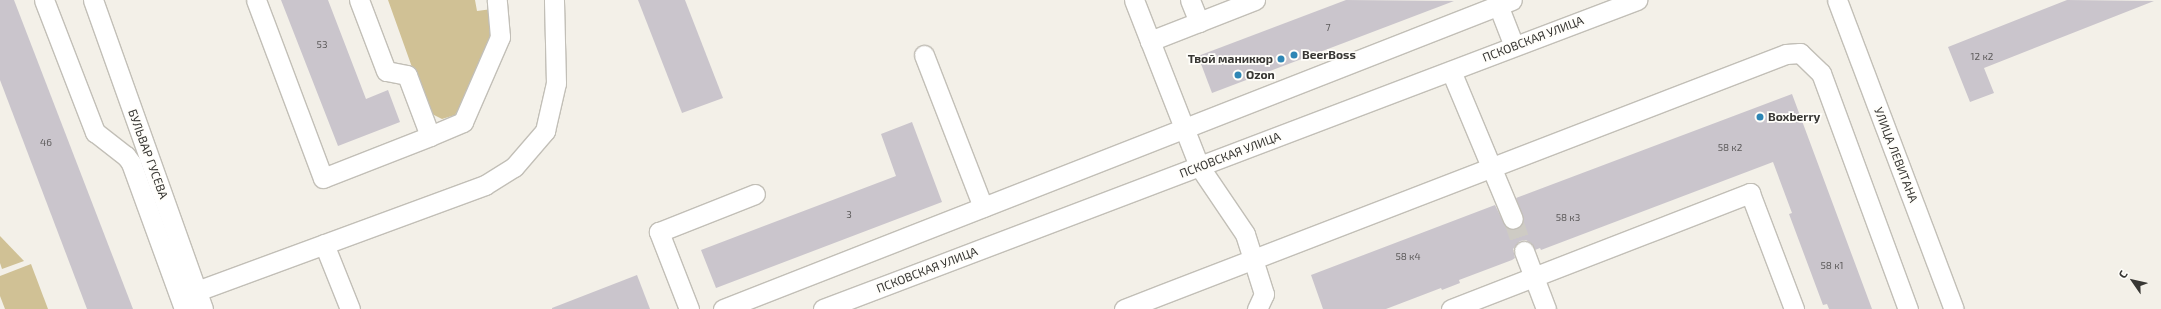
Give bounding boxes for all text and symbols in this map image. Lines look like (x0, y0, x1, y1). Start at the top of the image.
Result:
street label: ПСКОВСКАЯ УЛИЦА (1480, 13, 1586, 65)
house number: 7 (1325, 22, 1331, 34)
house number: 53 (317, 39, 327, 51)
place label: BeerBoss (1302, 48, 1356, 62)
marker: BeerBoss (1289, 50, 1299, 60)
house number: 12 к2 (1971, 51, 1993, 63)
place label: Твой маникюр (1188, 52, 1273, 66)
marker: Твой маникюр (1276, 54, 1286, 64)
place label: Ozon (1246, 68, 1275, 82)
marker: Ozon (1233, 70, 1243, 80)
street label: УЛИЦА ЛЕВИТАНА (1871, 105, 1921, 205)
street label: БУЛЬВАР ГУСЕВА (125, 107, 171, 201)
place label: Boxberry (1768, 110, 1820, 124)
marker: Boxberry (1755, 112, 1765, 122)
street label: ПСКОВСКАЯ УЛИЦА (1177, 129, 1283, 181)
house number: 46 (40, 137, 52, 149)
house number: 58 к2 (1718, 142, 1742, 154)
house number: 3 (846, 209, 852, 221)
house number: 58 к3 (1556, 212, 1580, 224)
street label: ПСКОВСКАЯ УЛИЦА (874, 244, 980, 296)
house number: 58 к4 (1395, 251, 1421, 263)
house number: 58 к1 (1821, 260, 1843, 272)
north arrow (2113, 261, 2153, 301)
text: С (2115, 268, 2130, 280)

